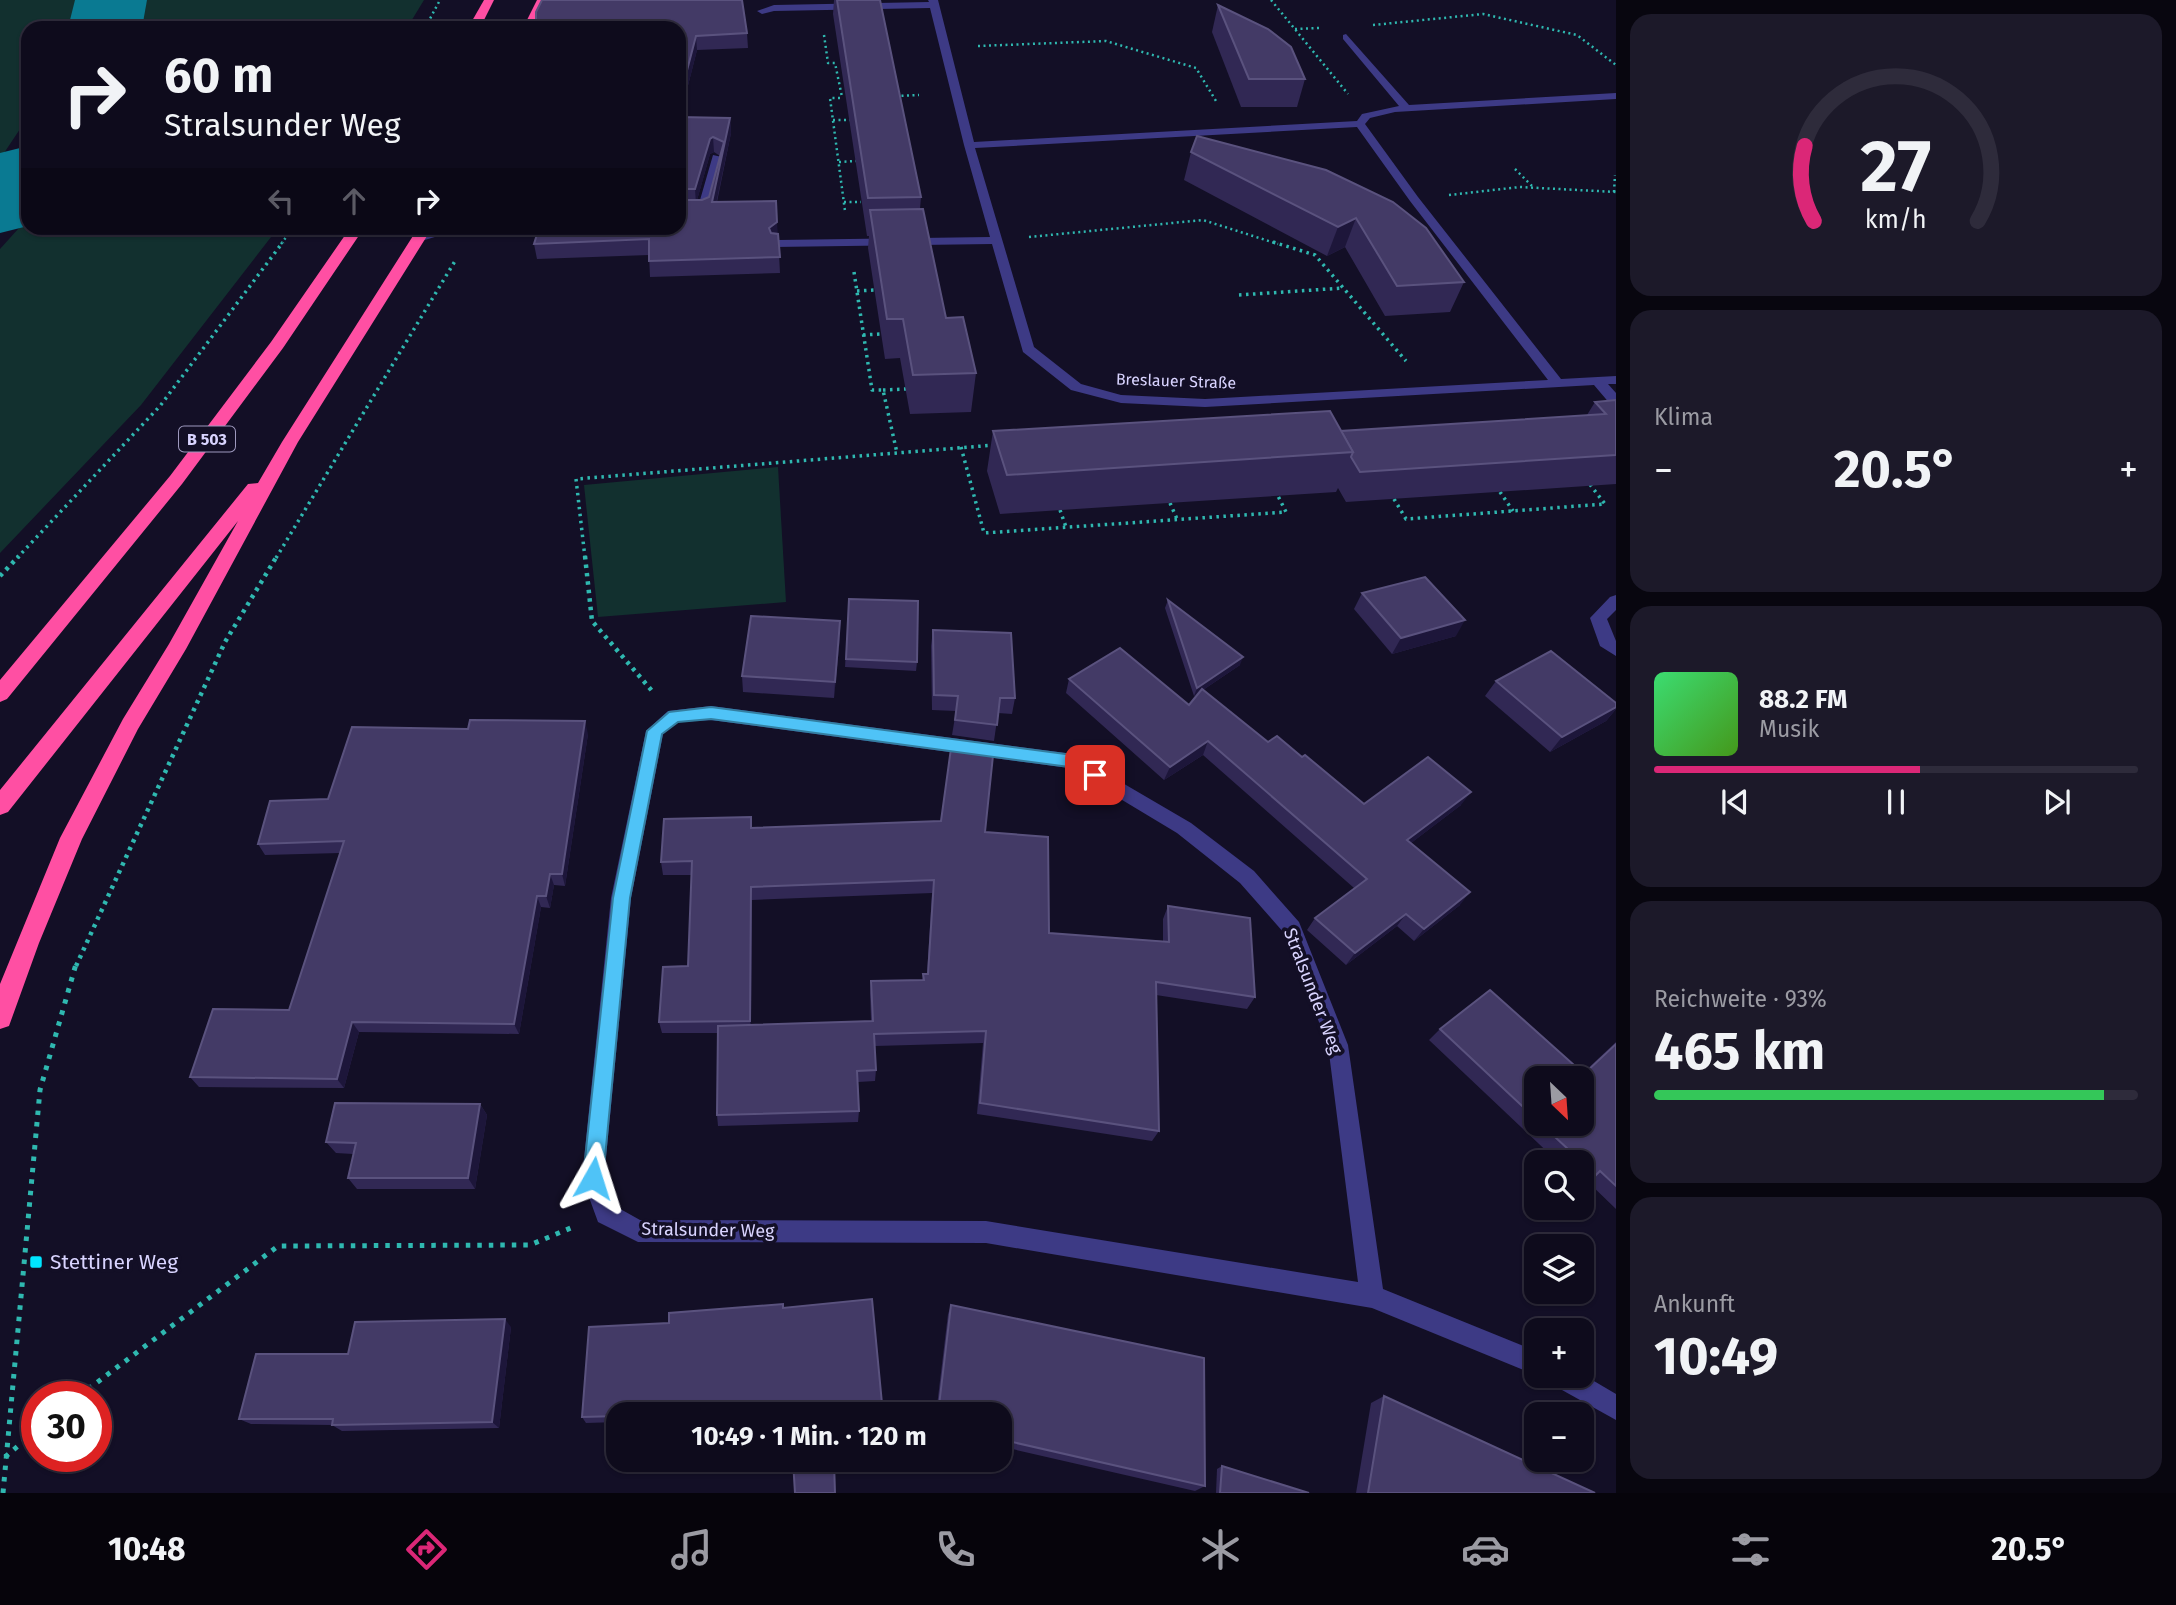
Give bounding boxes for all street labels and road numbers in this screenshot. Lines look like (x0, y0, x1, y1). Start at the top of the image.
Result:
street label: Breslauer Straße (1116, 369, 1236, 393)
road number: B 503 (179, 426, 235, 452)
street label: Stralsunder Weg (1279, 925, 1347, 1058)
street label: Stralsunder Weg (641, 1218, 775, 1242)

